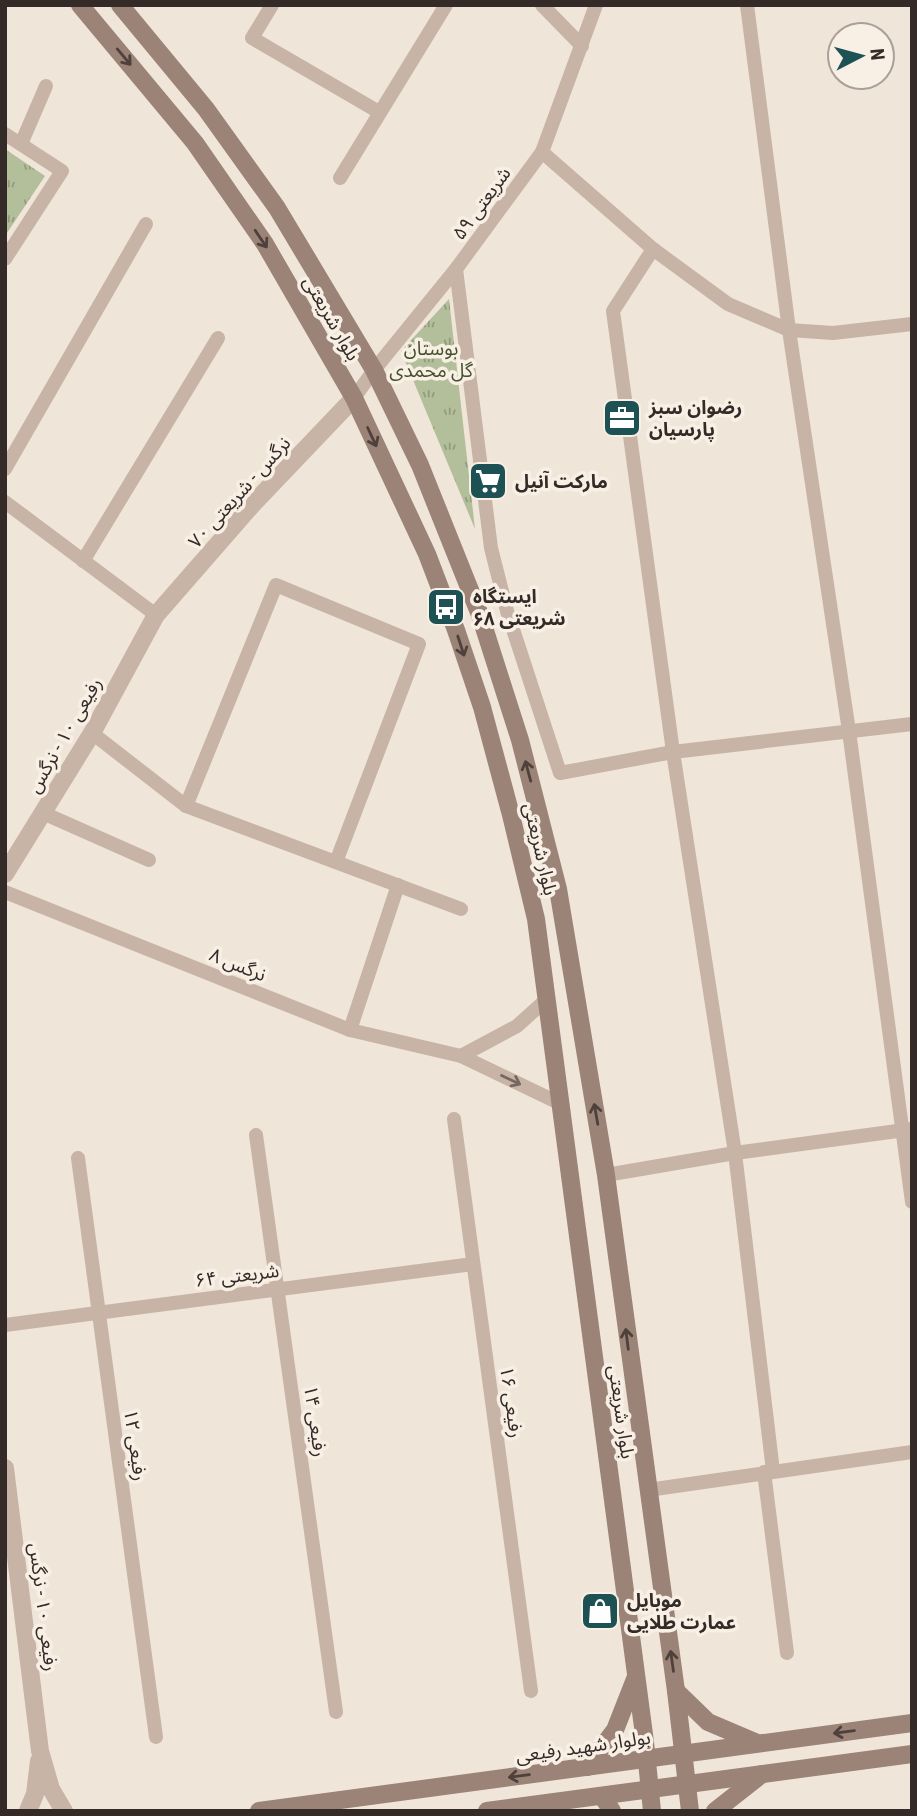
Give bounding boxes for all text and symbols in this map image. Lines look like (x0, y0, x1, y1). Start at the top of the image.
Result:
north arrow (826, 21, 896, 91)
text: N (865, 47, 889, 61)
one-way arrow (116, 48, 132, 66)
street label: شریعتی ۵۹ (447, 162, 516, 244)
one-way arrow (254, 228, 268, 248)
street label: بلوار شریعتی (298, 272, 365, 365)
park label: بوستان گل محمدی (389, 337, 474, 382)
place label: رضوان سبز پارسیان (648, 396, 742, 442)
office icon: رضوان سبز پارسیان (601, 397, 643, 439)
one-way arrow (366, 426, 379, 447)
street label: نرگس - شریعتی ۷۰ (183, 432, 295, 553)
supermarket icon: مارکت آنیل (467, 460, 509, 502)
place label: مارکت آنیل (515, 470, 608, 493)
place label: ایستگاه شریعتی ۶۸ (473, 585, 565, 630)
bus stop icon: ایستگاه شریعتی ۶۸ (425, 586, 467, 628)
one-way arrow (456, 634, 469, 656)
street label: رفیعی ۱۰ - نرگس (22, 674, 107, 797)
one-way arrow (521, 760, 534, 782)
street label: بلوار شریعتی (519, 801, 562, 898)
street label: نرگس ۸ (206, 943, 270, 986)
one-way arrow (500, 1074, 521, 1087)
one-way arrow (589, 1103, 602, 1126)
street label: شریعتی ۶۴ (194, 1259, 280, 1292)
one-way arrow (621, 1328, 634, 1351)
street label: بلوار شریعتی (604, 1364, 639, 1460)
street label: رفیعی ۱۶ (495, 1365, 528, 1439)
street label: رفیعی ۱۴ (299, 1384, 332, 1458)
street label: رفیعی ۱۲ (119, 1408, 152, 1482)
street label: رفیعی ۱۰ - نرگس (24, 1542, 63, 1673)
place label: موبایل عمارت طلایی (627, 1589, 736, 1634)
shop icon: موبایل عمارت طلایی (579, 1590, 621, 1632)
one-way arrow (665, 1651, 678, 1673)
street label: بولوار شهید رفیعی (514, 1726, 652, 1767)
one-way arrow (833, 1726, 856, 1739)
one-way arrow (508, 1770, 531, 1783)

